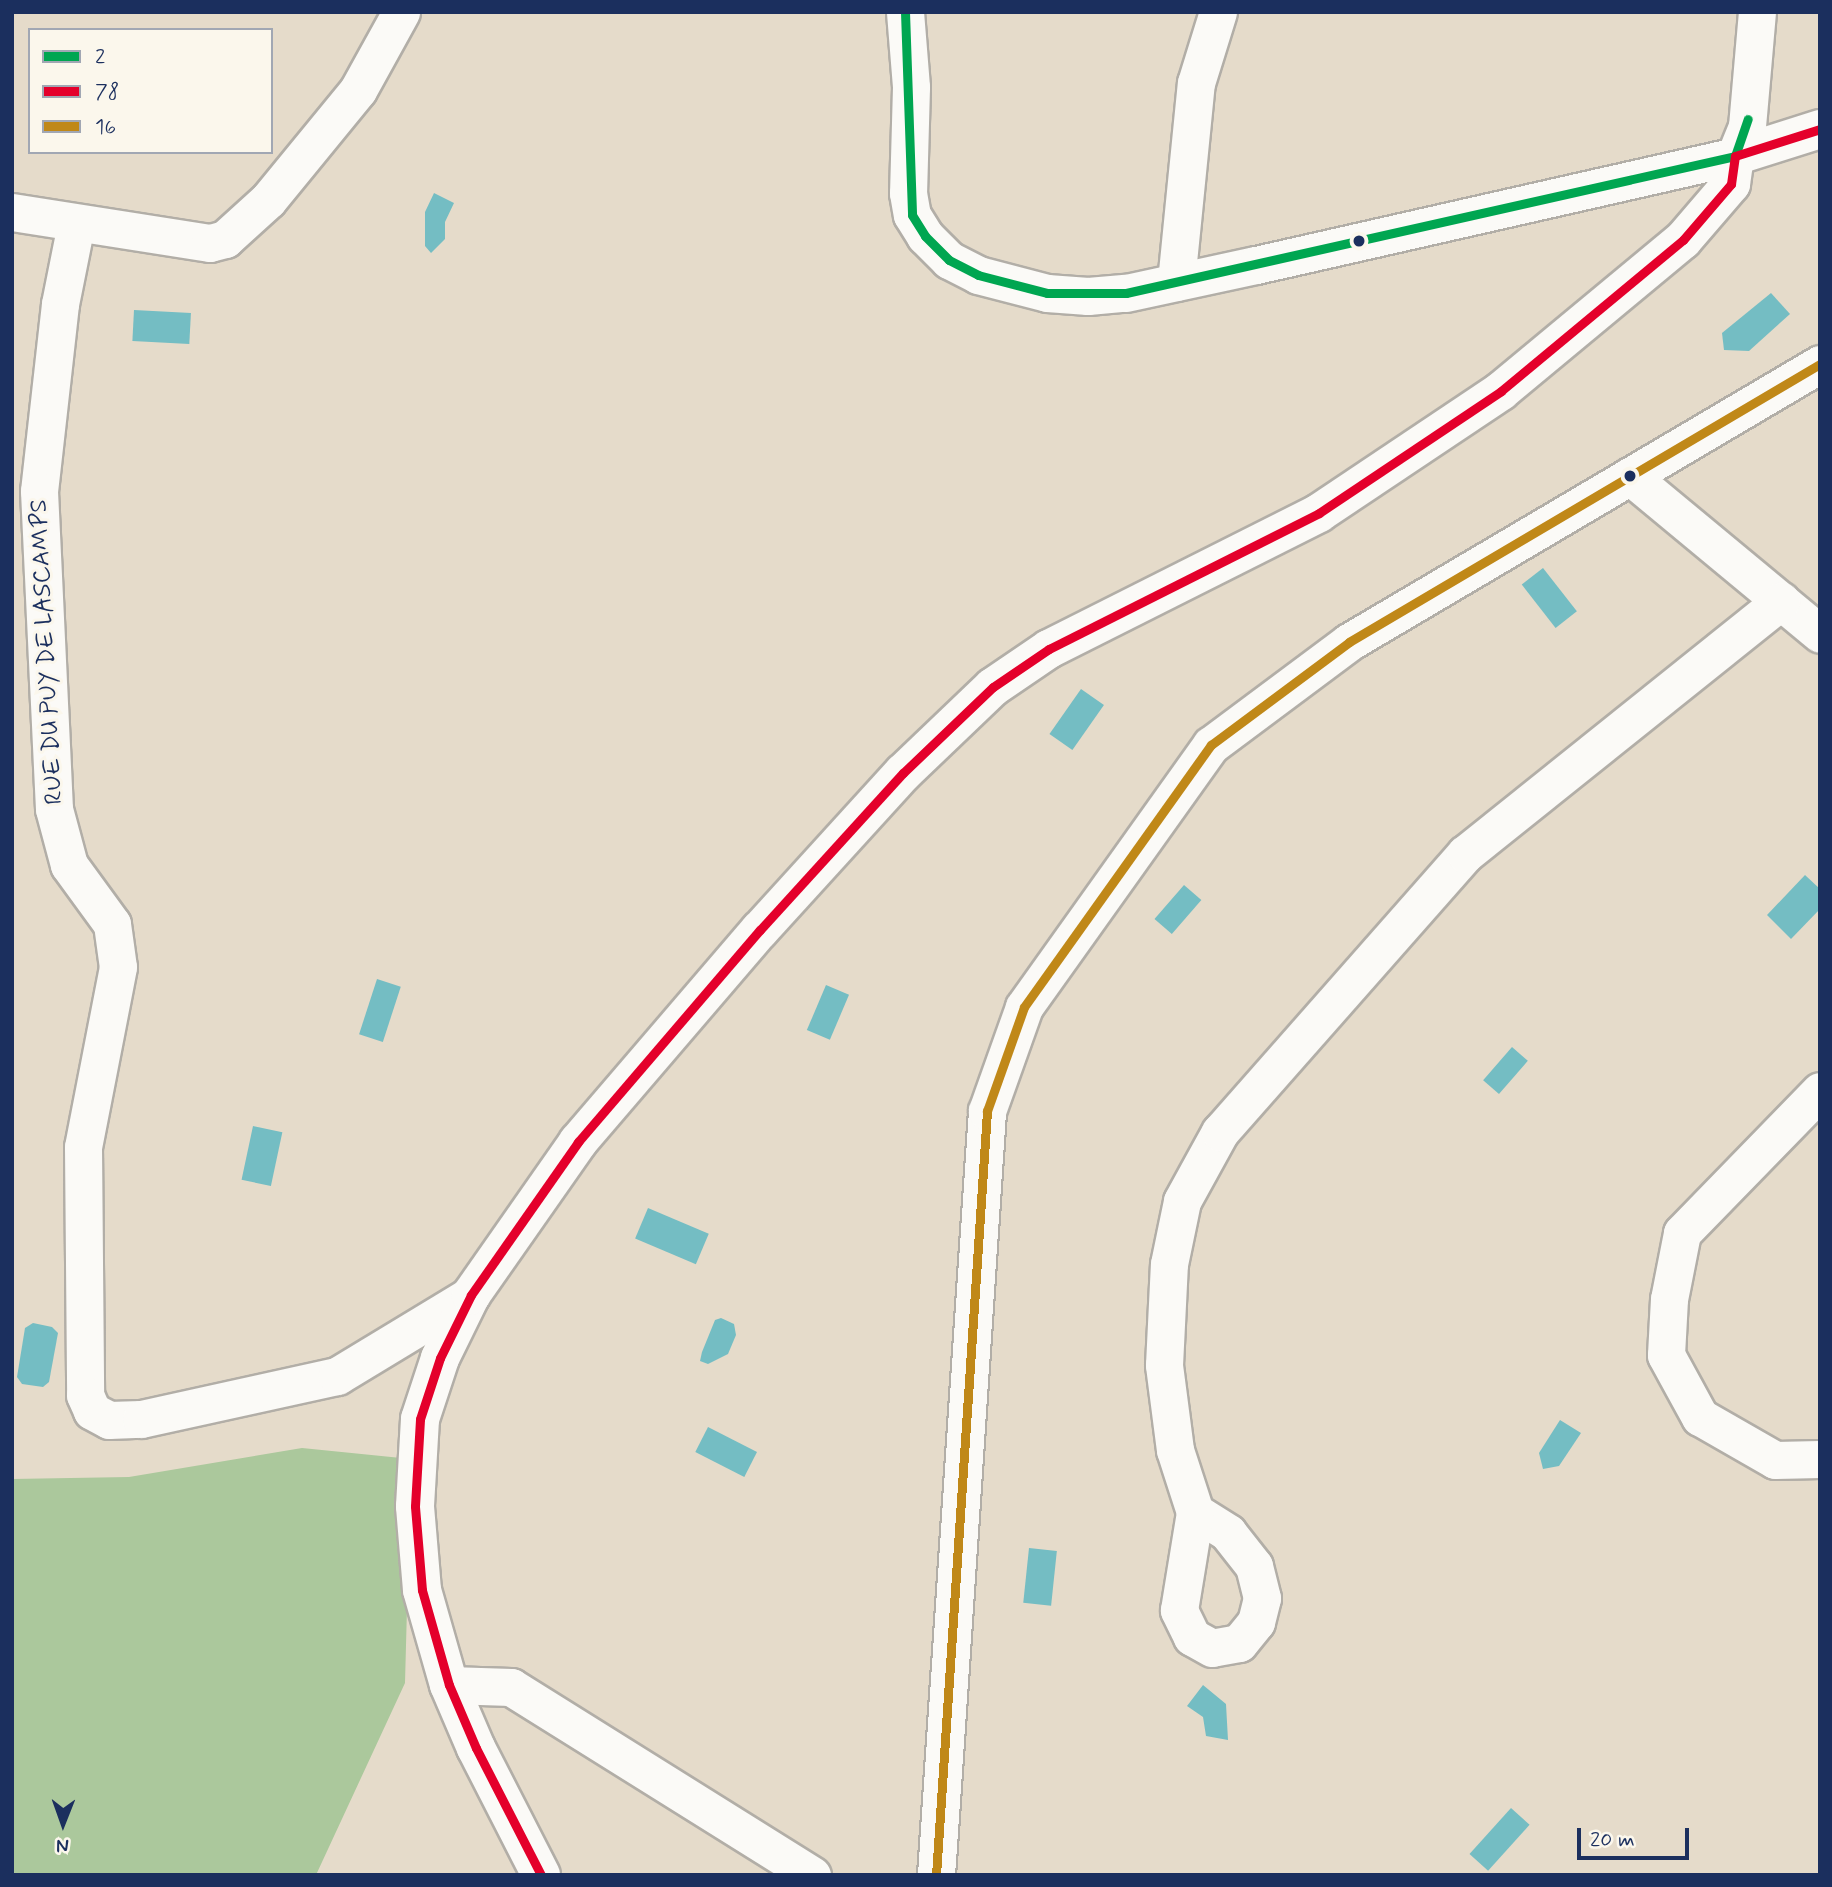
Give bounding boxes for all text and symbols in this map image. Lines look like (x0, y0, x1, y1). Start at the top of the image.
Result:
legend (28, 28, 273, 154)
text: 2 (95, 43, 105, 71)
text: 78 (95, 78, 119, 106)
text: 16 (95, 113, 116, 141)
unlabelled marker (1352, 234, 1366, 248)
unlabelled marker (1623, 469, 1637, 483)
street label: RUE DU PUY DE LASCAMPS (25, 501, 69, 803)
north arrow (28, 1789, 98, 1859)
scale bar (1580, 1814, 1692, 1858)
text: 20 m (1590, 1826, 1635, 1854)
text: N (56, 1833, 69, 1858)

